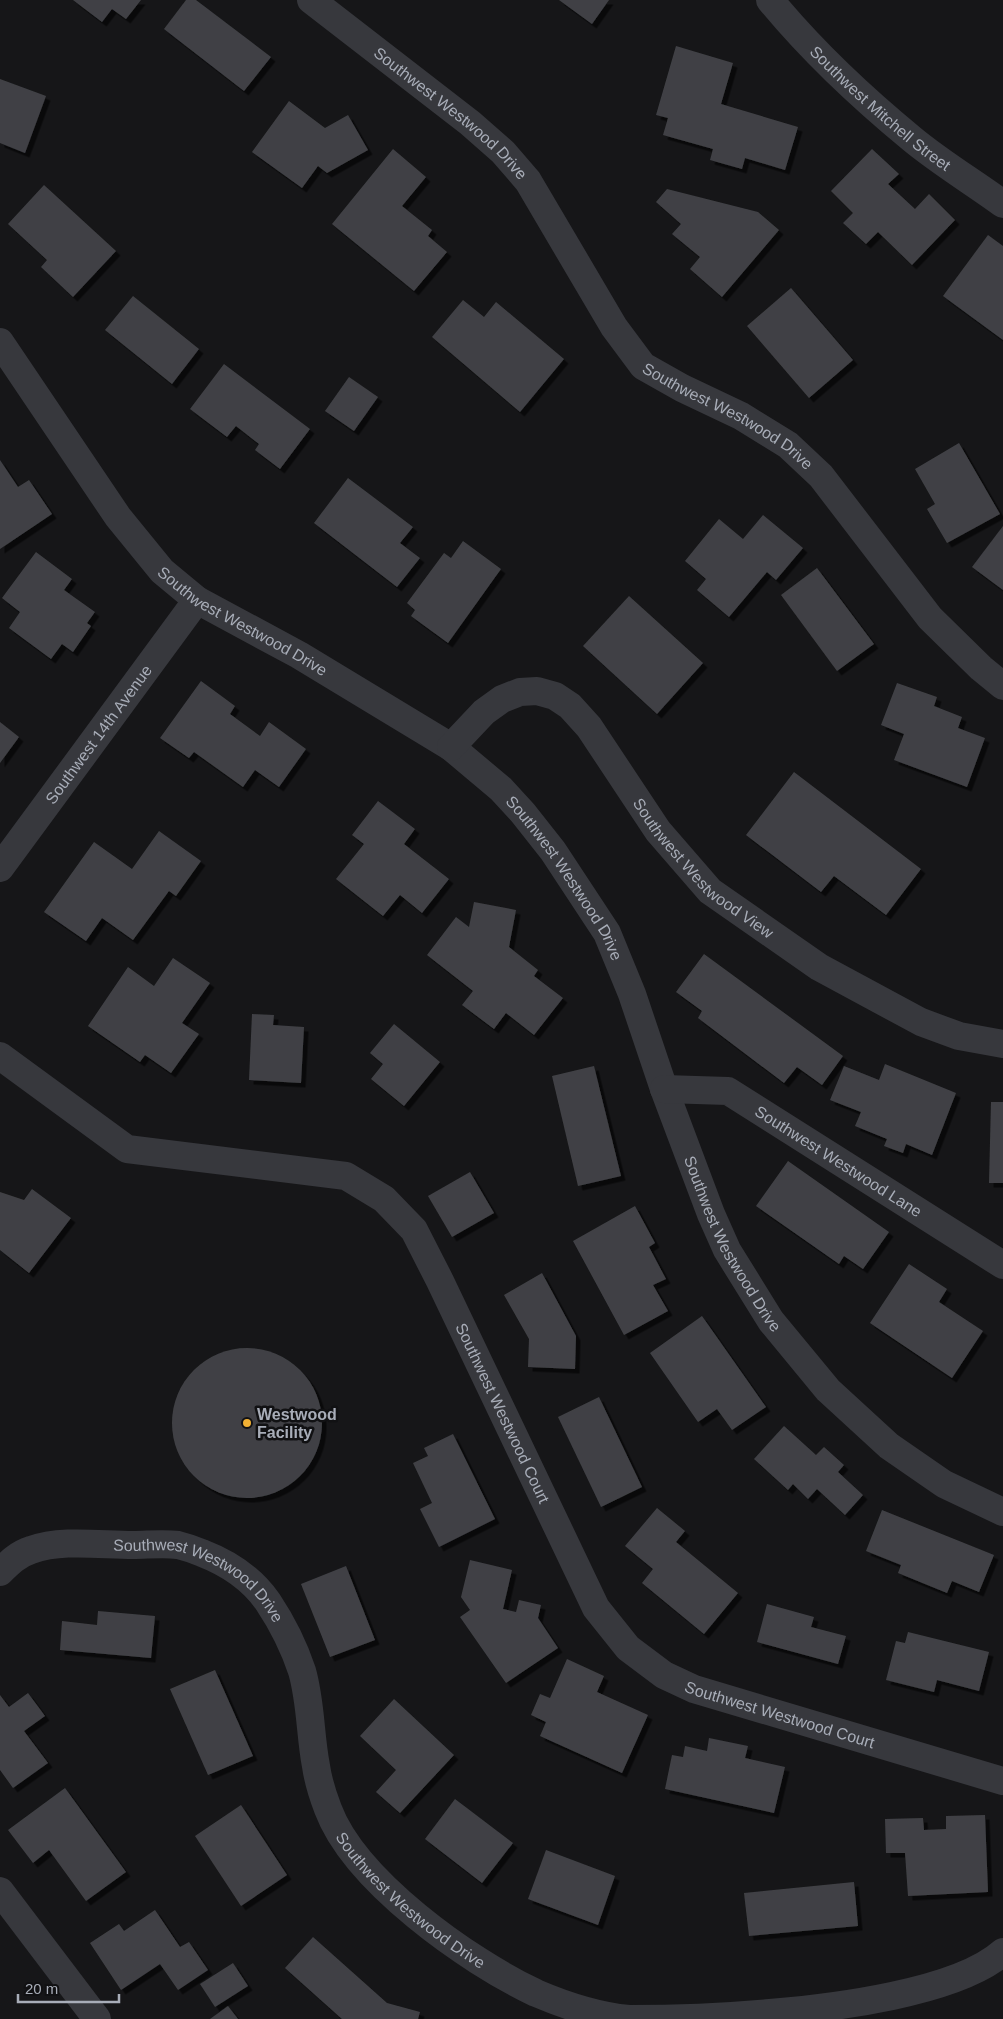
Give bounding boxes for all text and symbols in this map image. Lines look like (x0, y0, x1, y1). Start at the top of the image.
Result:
street label: Southwest Mitchell Street (807, 43, 954, 174)
street label: Southwest Westwood Drive (371, 44, 531, 183)
street label: Southwest Westwood Drive (639, 360, 816, 473)
street label: Southwest Westwood Drive (154, 563, 330, 679)
street label: Southwest 14th Avenue (42, 662, 155, 807)
street label: Southwest Westwood Drive (503, 793, 625, 963)
street label: Southwest Westwood View (630, 795, 777, 942)
street label: Southwest Westwood Lane (752, 1102, 925, 1220)
street label: Southwest Westwood Drive (681, 1153, 784, 1335)
street label: Southwest Westwood Court (452, 1320, 553, 1506)
place label: Westwood Facility (257, 1406, 337, 1441)
marker: Westwood Facility (241, 1417, 253, 1429)
street label: Southwest Westwood Drive (113, 1536, 286, 1625)
street label: Southwest Westwood Court (682, 1678, 877, 1751)
street label: Southwest Westwood Drive (333, 1829, 488, 1972)
scale bar (18, 1972, 119, 2004)
text: 20 m (25, 1980, 58, 1997)

